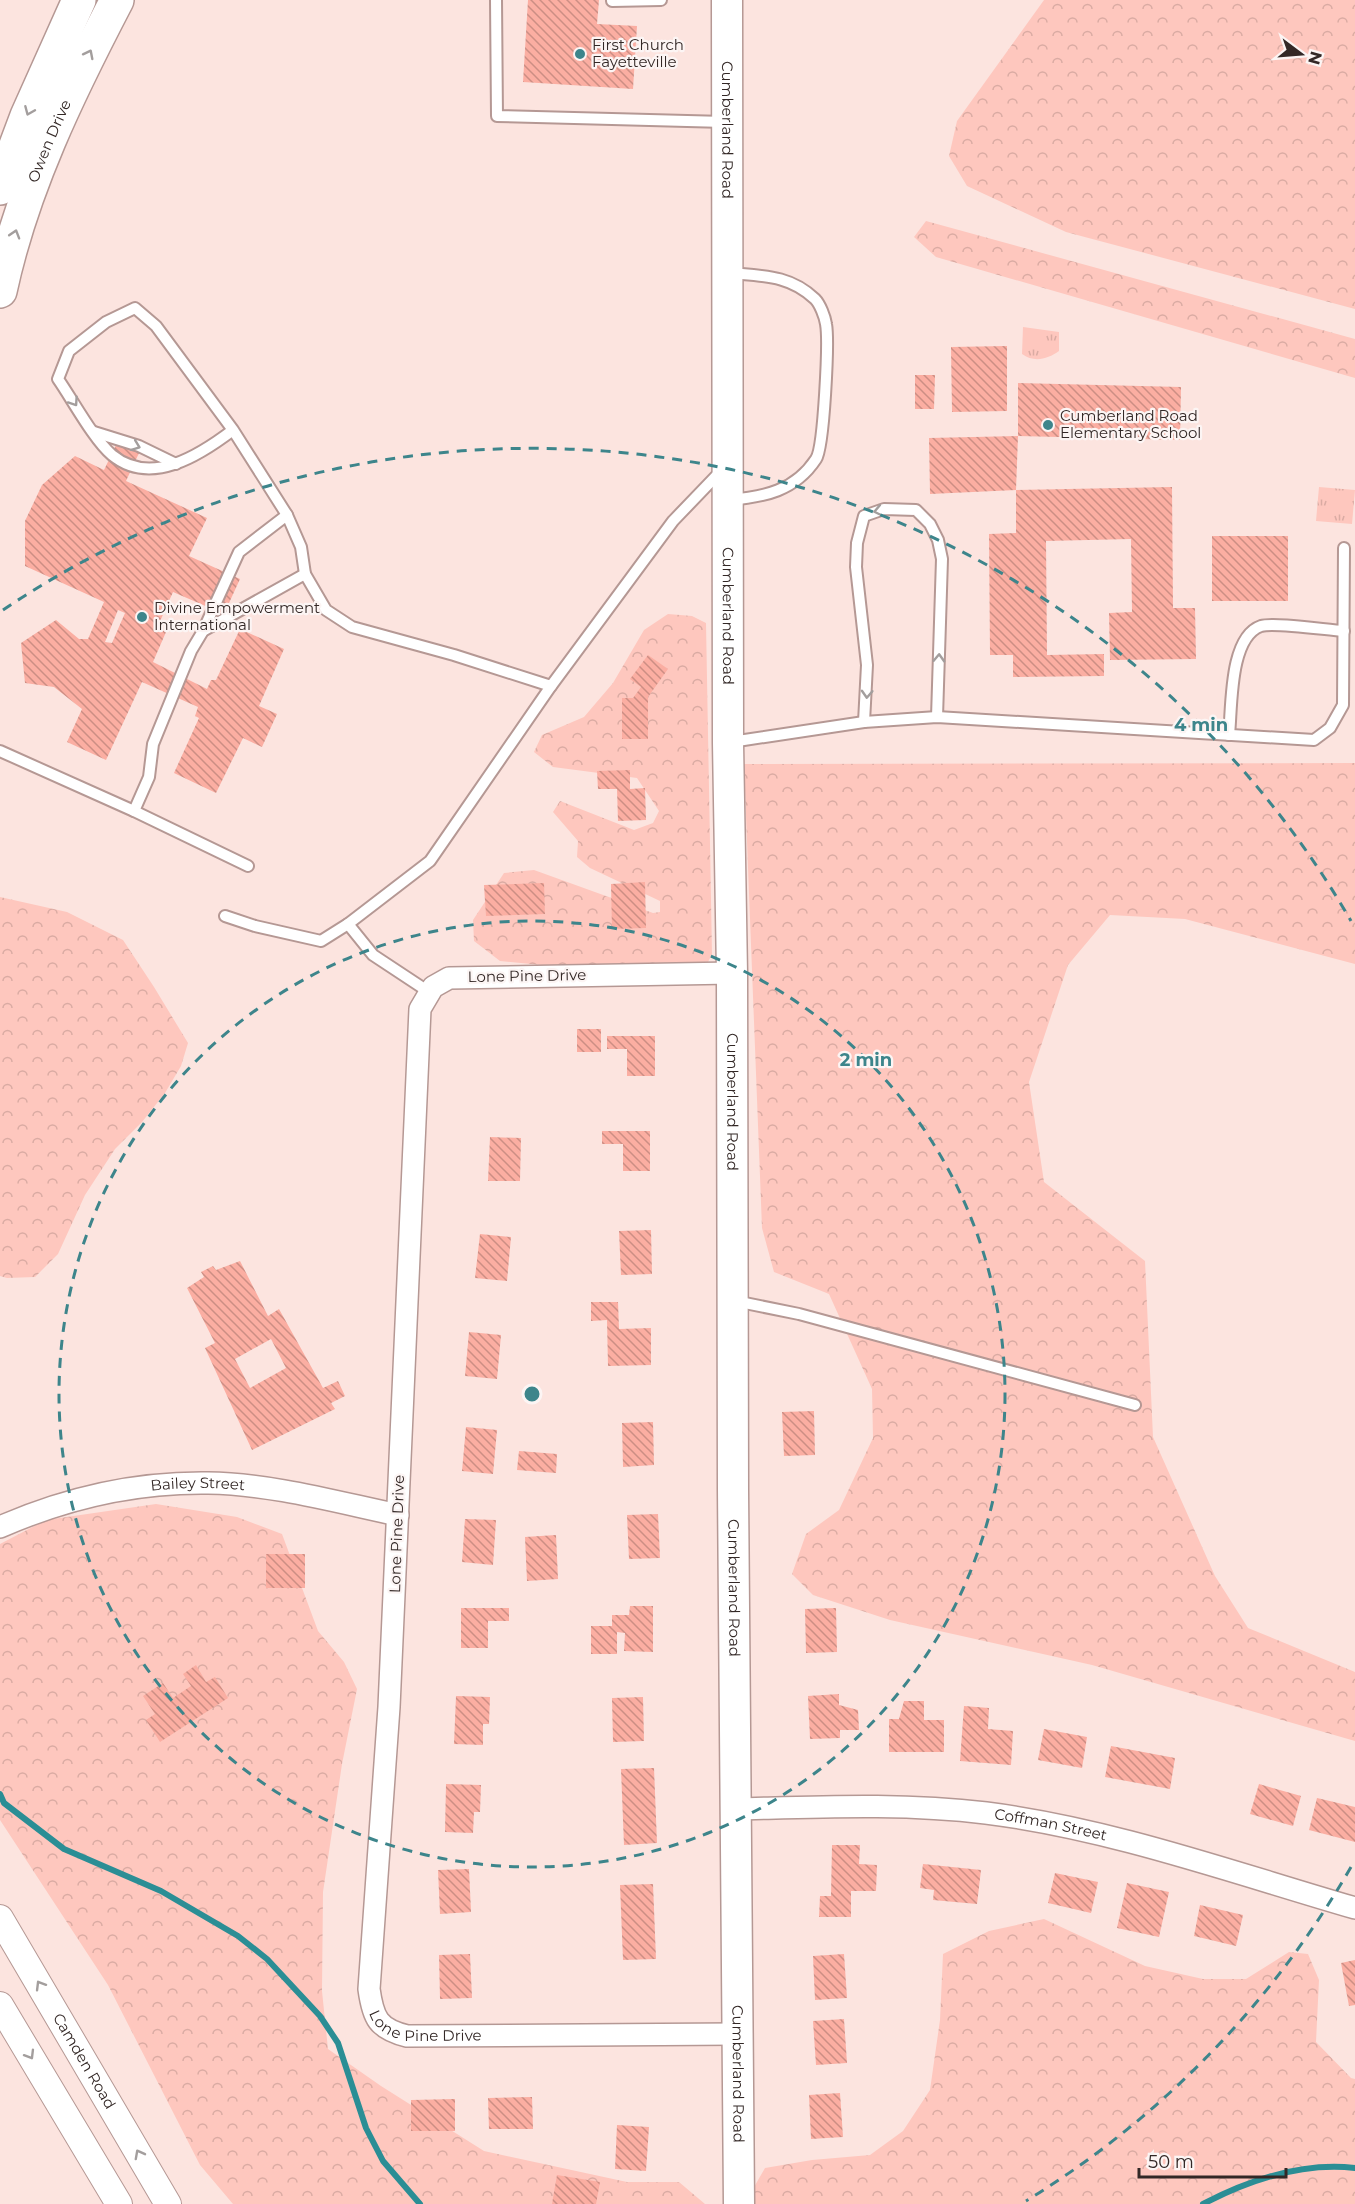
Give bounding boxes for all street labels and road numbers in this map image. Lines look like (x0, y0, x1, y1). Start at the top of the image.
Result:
street label: Cumberland Road (718, 61, 737, 199)
street label: Owen Drive (23, 97, 75, 185)
street label: Cumberland Road (719, 547, 738, 685)
street label: Lone Pine Drive (468, 965, 586, 986)
street label: Cumberland Road (723, 1033, 742, 1171)
street label: Bailey Street (150, 1473, 246, 1495)
street label: Lone Pine Drive (385, 1474, 408, 1594)
street label: Cumberland Road (724, 1519, 744, 1657)
street label: Coffman Street (993, 1804, 1109, 1845)
street label: Cumberland Road (728, 2005, 748, 2143)
street label: Lone Pine Drive (365, 2007, 482, 2045)
street label: Camden Road (49, 2010, 120, 2112)

